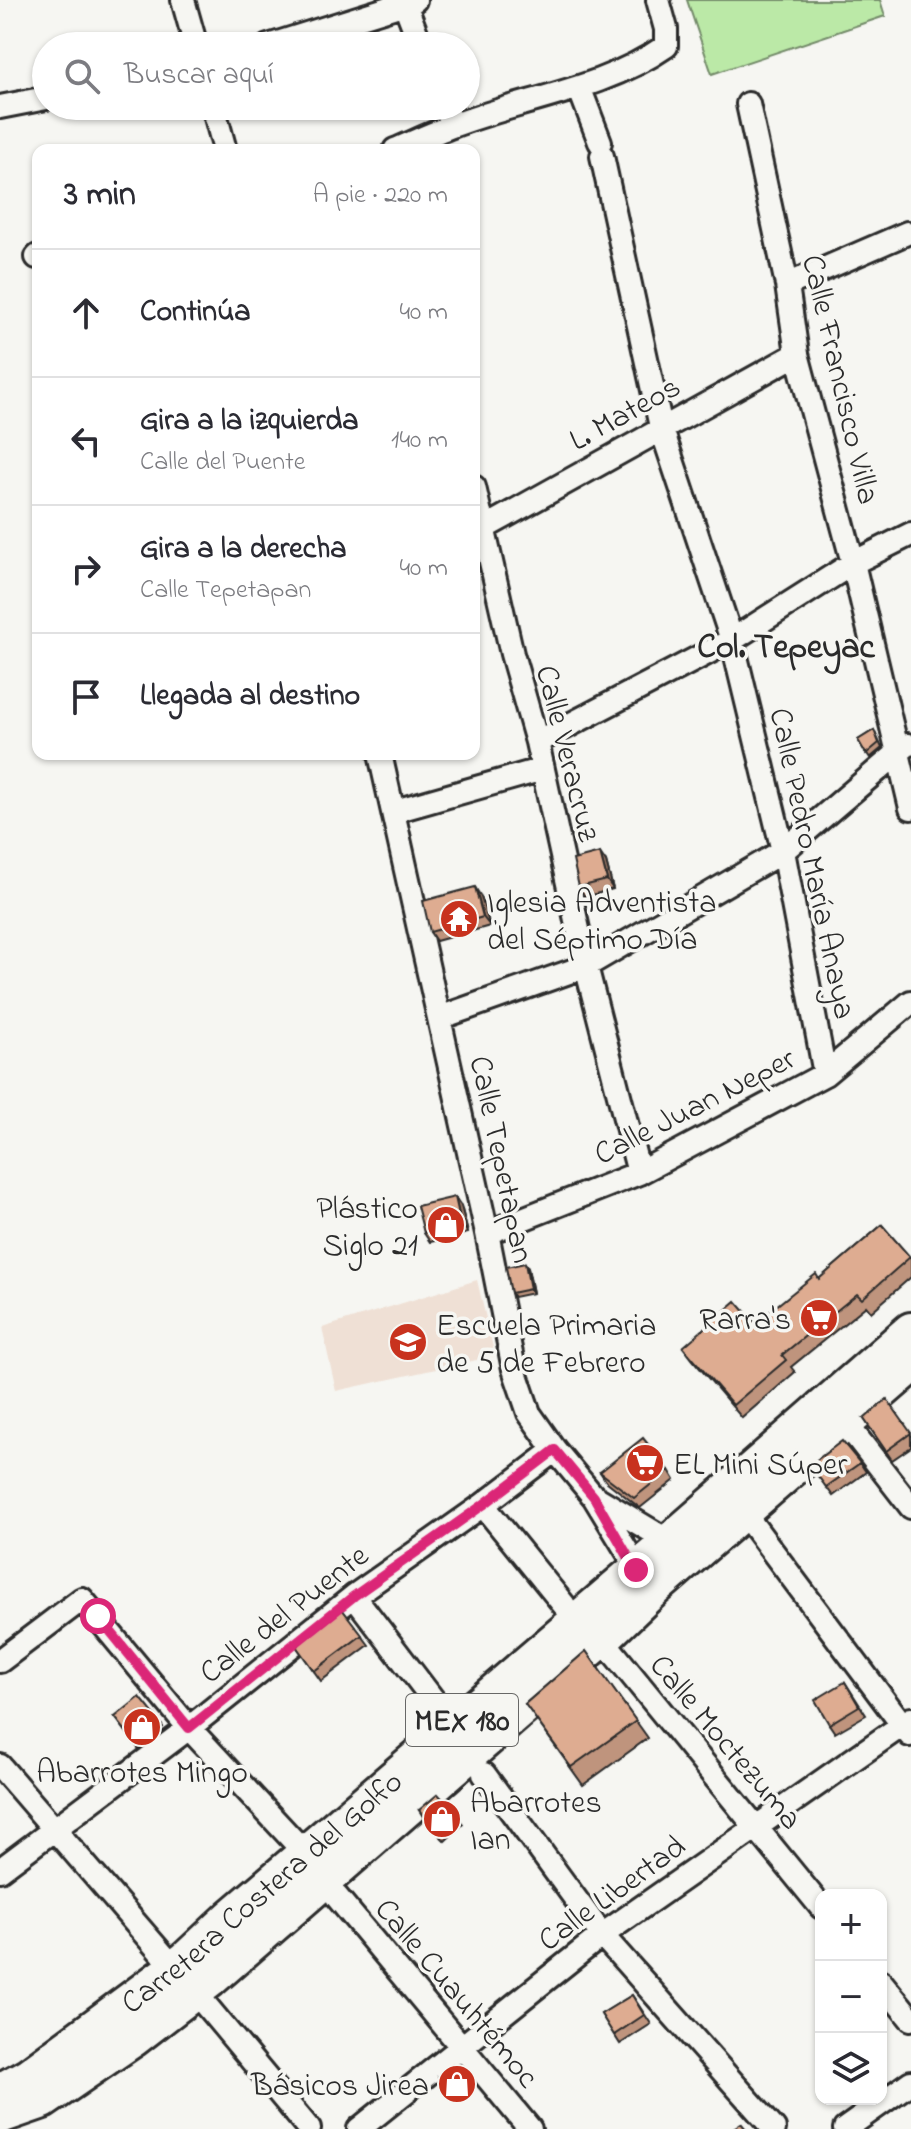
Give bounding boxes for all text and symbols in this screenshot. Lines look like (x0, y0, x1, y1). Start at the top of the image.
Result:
search box (32, 32, 480, 120)
icon: search (60, 54, 104, 98)
text: Buscar aquí (124, 54, 274, 98)
text: 3 min (64, 171, 136, 221)
text: A pie · 220 m (313, 177, 448, 215)
street label: Calle Francisco Villa (787, 250, 890, 509)
icon: ahead (64, 291, 108, 335)
text: Continúa (140, 291, 250, 335)
text: 40 m (399, 294, 448, 332)
street label: L. Mateos (561, 365, 690, 465)
text: Gira a la izquierda (140, 400, 358, 444)
icon: left (64, 419, 108, 463)
text: 140 m (391, 422, 448, 460)
text: Calle del Puente (140, 444, 305, 482)
text: Gira a la derecha (140, 528, 346, 572)
icon: right (64, 547, 108, 591)
text: 40 m (399, 550, 448, 588)
text: Calle Tepetapan (140, 572, 311, 610)
district label: Col. Tepeyac (697, 624, 876, 675)
street label: Calle Veracruz (521, 661, 610, 848)
icon: arrive (64, 675, 108, 719)
text: Llegada al destino (140, 675, 360, 719)
street label: Calle Pedro María Anaya (755, 704, 867, 1024)
place label: Iglesia Adventista del Séptimo Día (487, 881, 717, 965)
temple icon: Iglesia Adventista del Séptimo Día (438, 898, 480, 940)
street label: Calle Juan Neper (587, 1037, 805, 1179)
street label: Calle Tepetapan (455, 1052, 544, 1268)
place label: Plástico Siglo 21 (316, 1187, 418, 1271)
shop icon: Plástico Siglo 21 (425, 1204, 467, 1246)
supermarket icon: Rarra's (798, 1297, 840, 1339)
place label: Rarra's (699, 1298, 791, 1345)
place label: Escuela Primaria de 5 de Febrero (436, 1304, 656, 1388)
school or university icon: Escuela Primaria de 5 de Febrero (387, 1321, 429, 1363)
supermarket icon: EL Mini Súper (624, 1442, 666, 1484)
place label: EL Mini Súper (673, 1443, 847, 1490)
street label: Calle del Puente (190, 1534, 380, 1697)
route end (618, 1552, 654, 1588)
route start (80, 1598, 116, 1634)
street label: Calle Moctezuma (637, 1645, 812, 1841)
road number: MEX 180 (406, 1694, 518, 1746)
shop icon: Abarrotes Mingo (121, 1706, 163, 1748)
place label: Abarrotes Mingo (36, 1751, 248, 1798)
street label: Carretera Costera del Golfo (112, 1761, 414, 2027)
place label: Abarrotes Ian (470, 1781, 602, 1865)
shop icon: Abarrotes Ian (421, 1798, 463, 1840)
street label: Calle Libertad (529, 1825, 697, 1965)
street label: Calle Cuauhtémoc (362, 1889, 549, 2100)
map controls (815, 1889, 887, 2105)
button: + (815, 1889, 887, 1961)
button: − (815, 1961, 887, 2033)
button: layers (815, 2033, 887, 2105)
shop icon: Básicos Jirea (436, 2063, 478, 2105)
place label: Básicos Jirea (250, 2064, 429, 2111)

